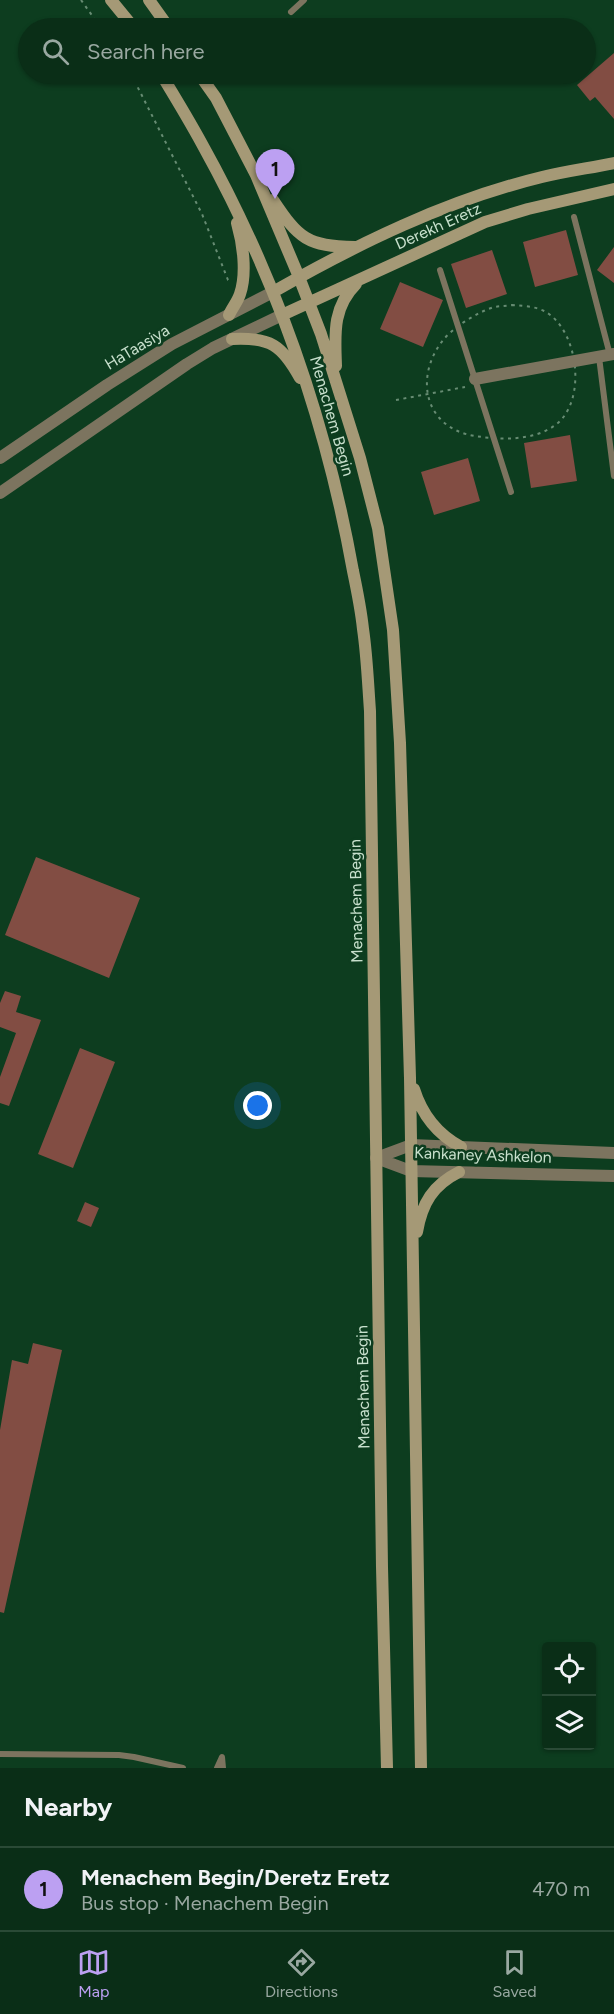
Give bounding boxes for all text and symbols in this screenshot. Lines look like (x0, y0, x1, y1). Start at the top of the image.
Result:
search box (18, 18, 596, 84)
icon: search (39, 35, 72, 68)
text: Search here (87, 38, 205, 65)
pin: 1 (256, 150, 294, 199)
street label: Derekh Eretz (392, 199, 484, 253)
street label: HaTaasiya (101, 320, 173, 374)
street label: Menachem Begin (306, 354, 358, 478)
street label: Menachem Begin (345, 839, 367, 963)
your location (243, 1091, 272, 1120)
street label: Kankaney Ashkelon (414, 1143, 552, 1167)
street label: Menachem Begin (352, 1325, 374, 1449)
map controls (542, 1642, 596, 1750)
button: locate (542, 1642, 596, 1696)
button: layers (542, 1696, 596, 1750)
text: Nearby (24, 1791, 112, 1823)
text: Menachem Begin/Deretz Eretz (81, 1864, 390, 1891)
text: 1 (39, 1877, 48, 1901)
text: 470 m (532, 1877, 590, 1901)
text: Bus stop · Menachem Begin (81, 1891, 329, 1915)
tab: Map (77, 1946, 110, 2001)
tab: Directions (265, 1946, 338, 2001)
tab: Saved (493, 1946, 537, 2001)

